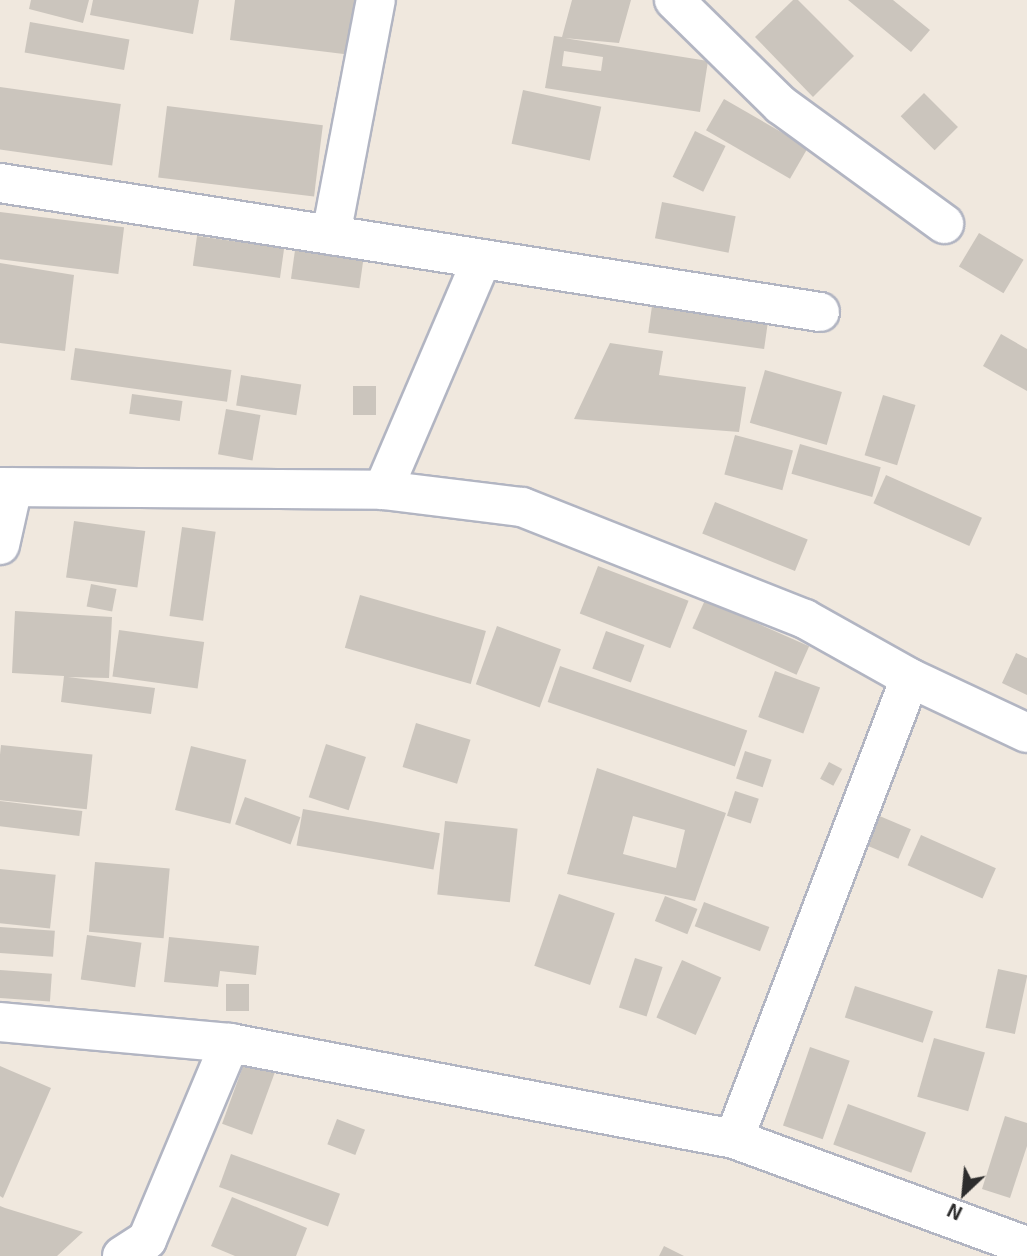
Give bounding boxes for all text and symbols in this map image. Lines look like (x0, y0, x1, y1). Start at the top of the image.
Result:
north arrow (929, 1158, 999, 1228)
text: N (943, 1199, 966, 1226)

